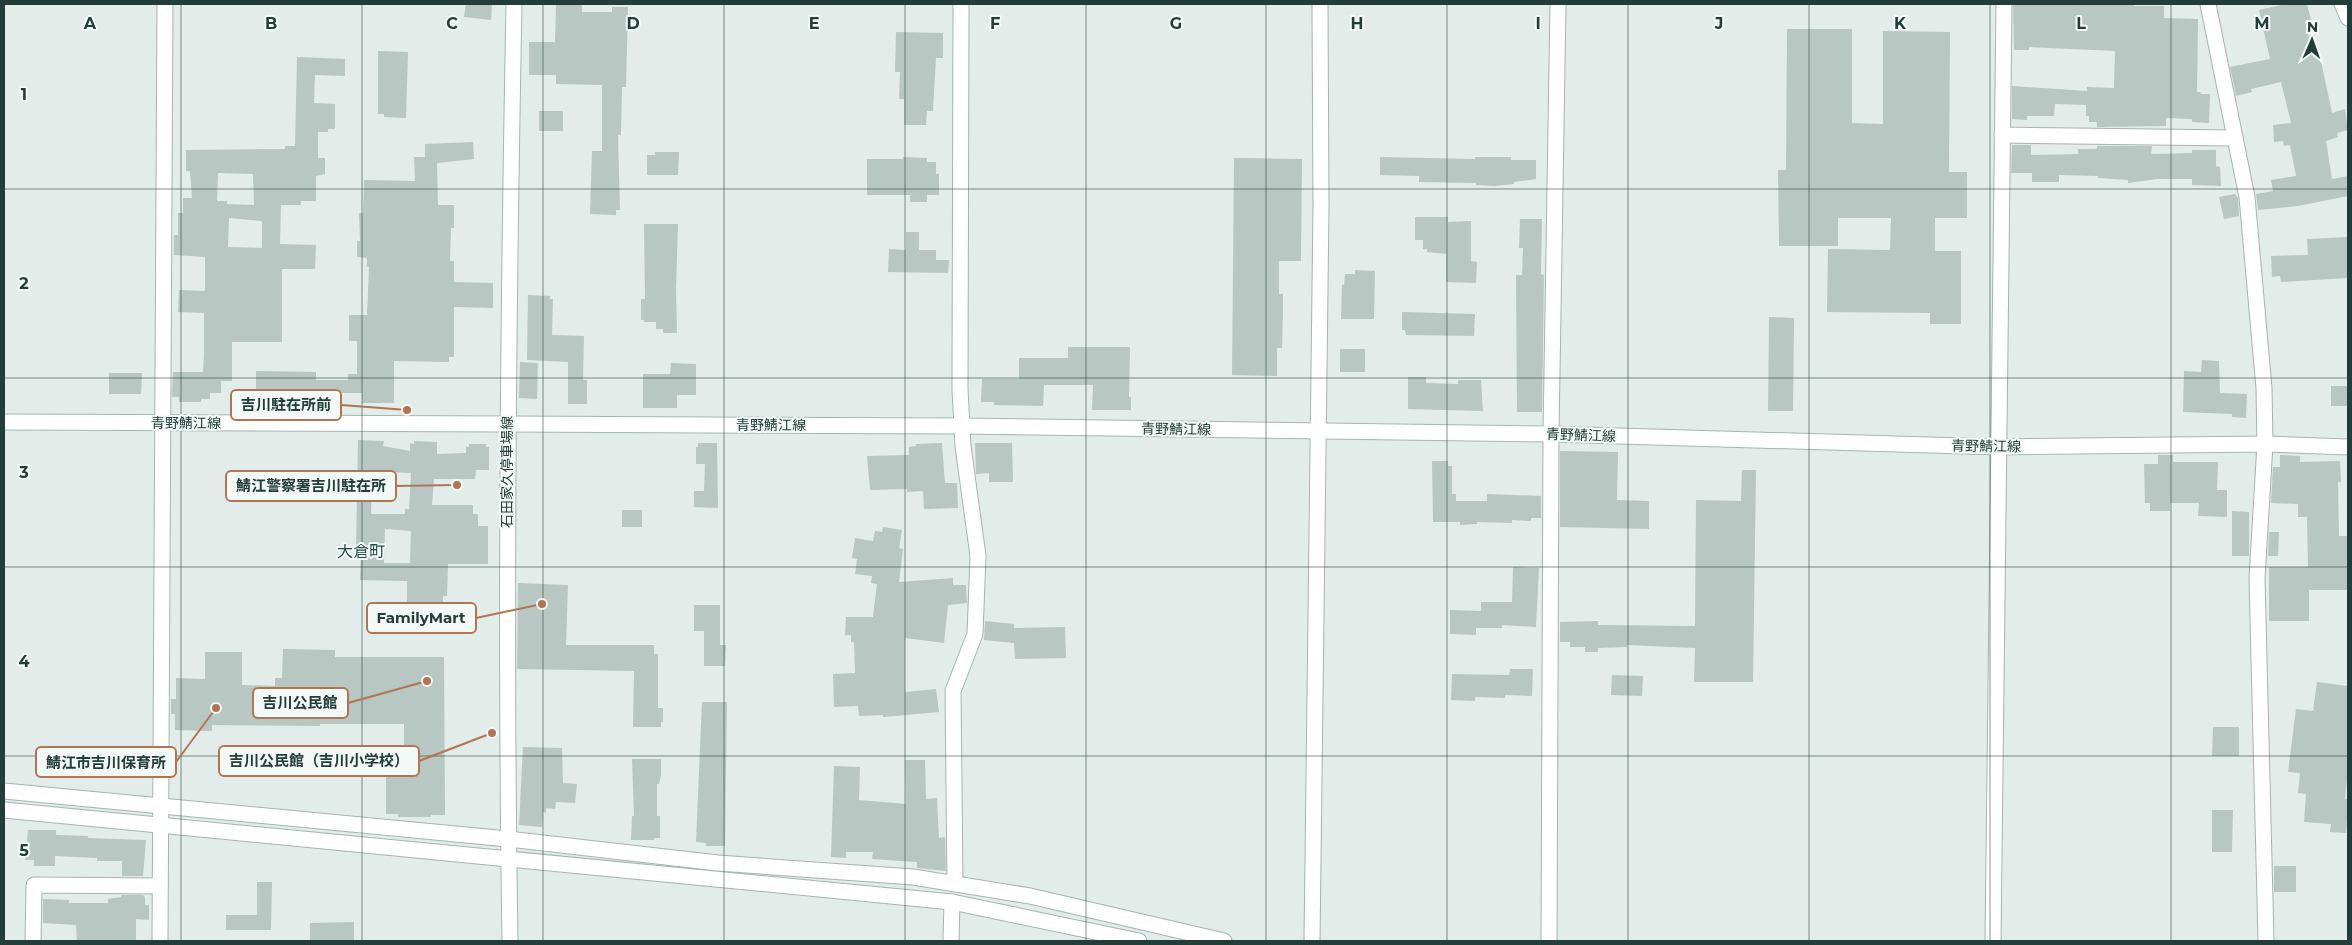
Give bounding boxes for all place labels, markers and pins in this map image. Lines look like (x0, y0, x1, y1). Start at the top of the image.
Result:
callout: 吉川駐在所前 (231, 390, 341, 420)
callout: 鯖江警察署吉川駐在所 (226, 471, 396, 501)
callout: FamilyMart (367, 603, 476, 633)
callout: 吉川公民館 (253, 688, 348, 718)
callout: 吉川公民館（吉川小学校） (219, 746, 419, 776)
callout: 鯖江市吉川保育所 (36, 747, 176, 777)

